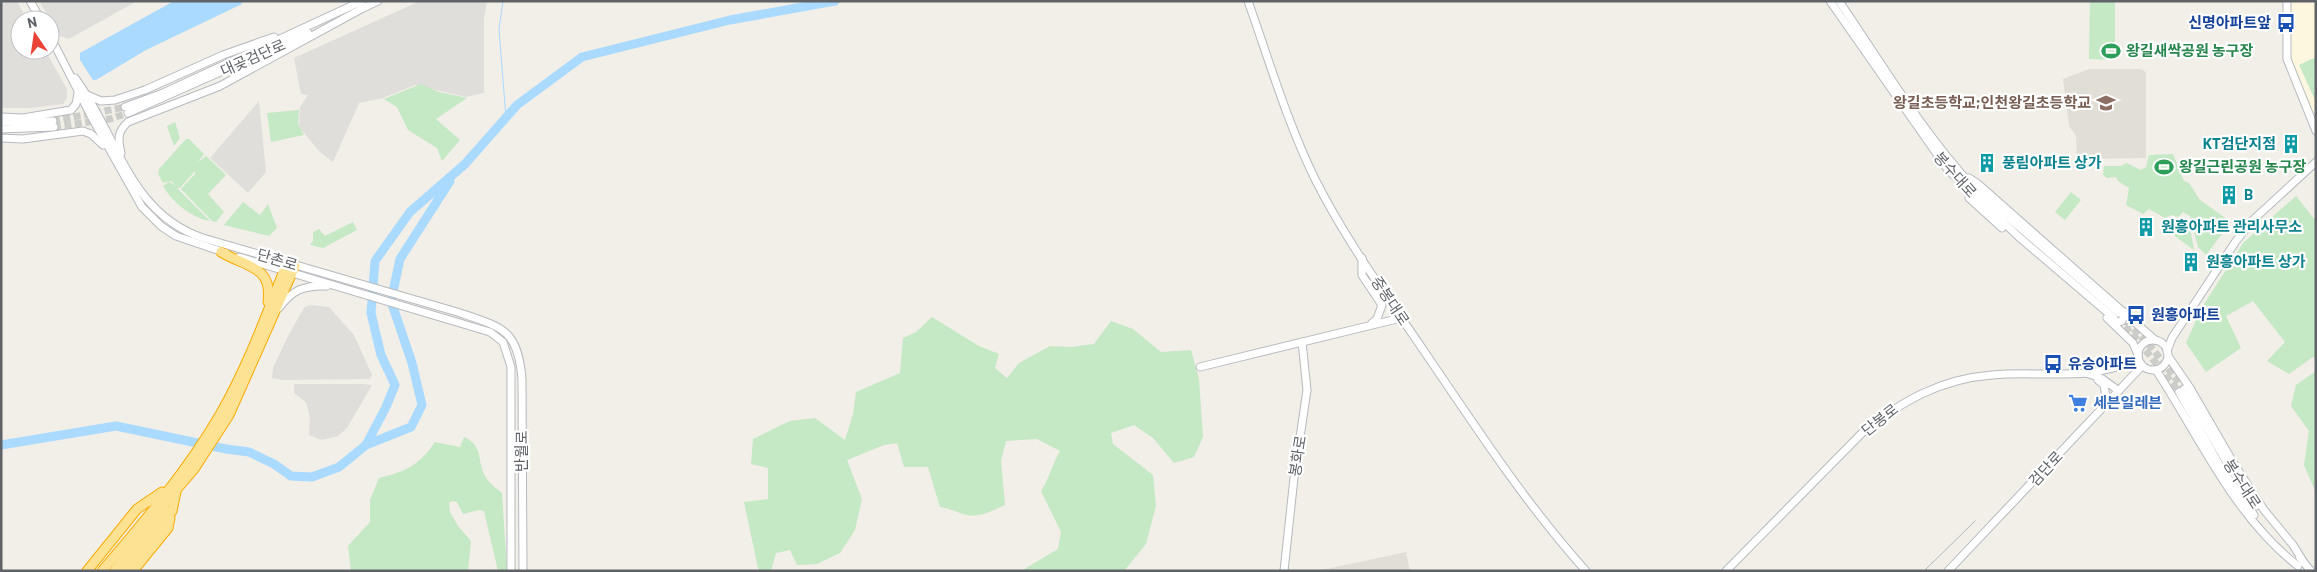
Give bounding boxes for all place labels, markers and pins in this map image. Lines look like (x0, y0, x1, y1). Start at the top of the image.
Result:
bus stop icon: 신명아파트앞 (2275, 12, 2297, 34)
place label: 신명아파트앞 (2188, 13, 2271, 31)
sports icon: 왕길새싹공원 농구장 (2100, 40, 2122, 62)
place label: 왕길새싹공원 농구장 (2126, 41, 2253, 59)
school or university icon: 왕길초등학교;인천왕길초등학교 (2095, 92, 2117, 114)
place label: 왕길초등학교;인천왕길초등학교 (1893, 93, 2091, 111)
building icon: KT검단지점 (2280, 133, 2302, 155)
place label: KT검단지점 (2203, 134, 2276, 152)
building icon: 풍림아파트 상가 (1976, 152, 1998, 174)
place label: 풍림아파트 상가 (2002, 153, 2102, 171)
sports icon: 왕길근린공원 농구장 (2153, 156, 2175, 178)
place label: 왕길근린공원 농구장 (2179, 157, 2306, 175)
building icon: B (2218, 184, 2240, 206)
place label: B (2244, 185, 2253, 203)
building icon: 원흥아파트 관리사무소 (2135, 216, 2157, 238)
place label: 원흥아파트 관리사무소 (2161, 217, 2302, 235)
building icon: 원흥아파트 상가 (2180, 251, 2202, 273)
place label: 원흥아파트 상가 (2206, 252, 2306, 270)
bus stop icon: 원흥아파트 (2125, 304, 2147, 326)
place label: 원흥아파트 (2151, 305, 2220, 323)
bus stop icon: 유승아파트 (2042, 353, 2064, 375)
place label: 유승아파트 (2068, 354, 2137, 372)
supermarket icon: 세븐일레븐 (2067, 392, 2089, 414)
place label: 세븐일레븐 (2093, 393, 2162, 411)

